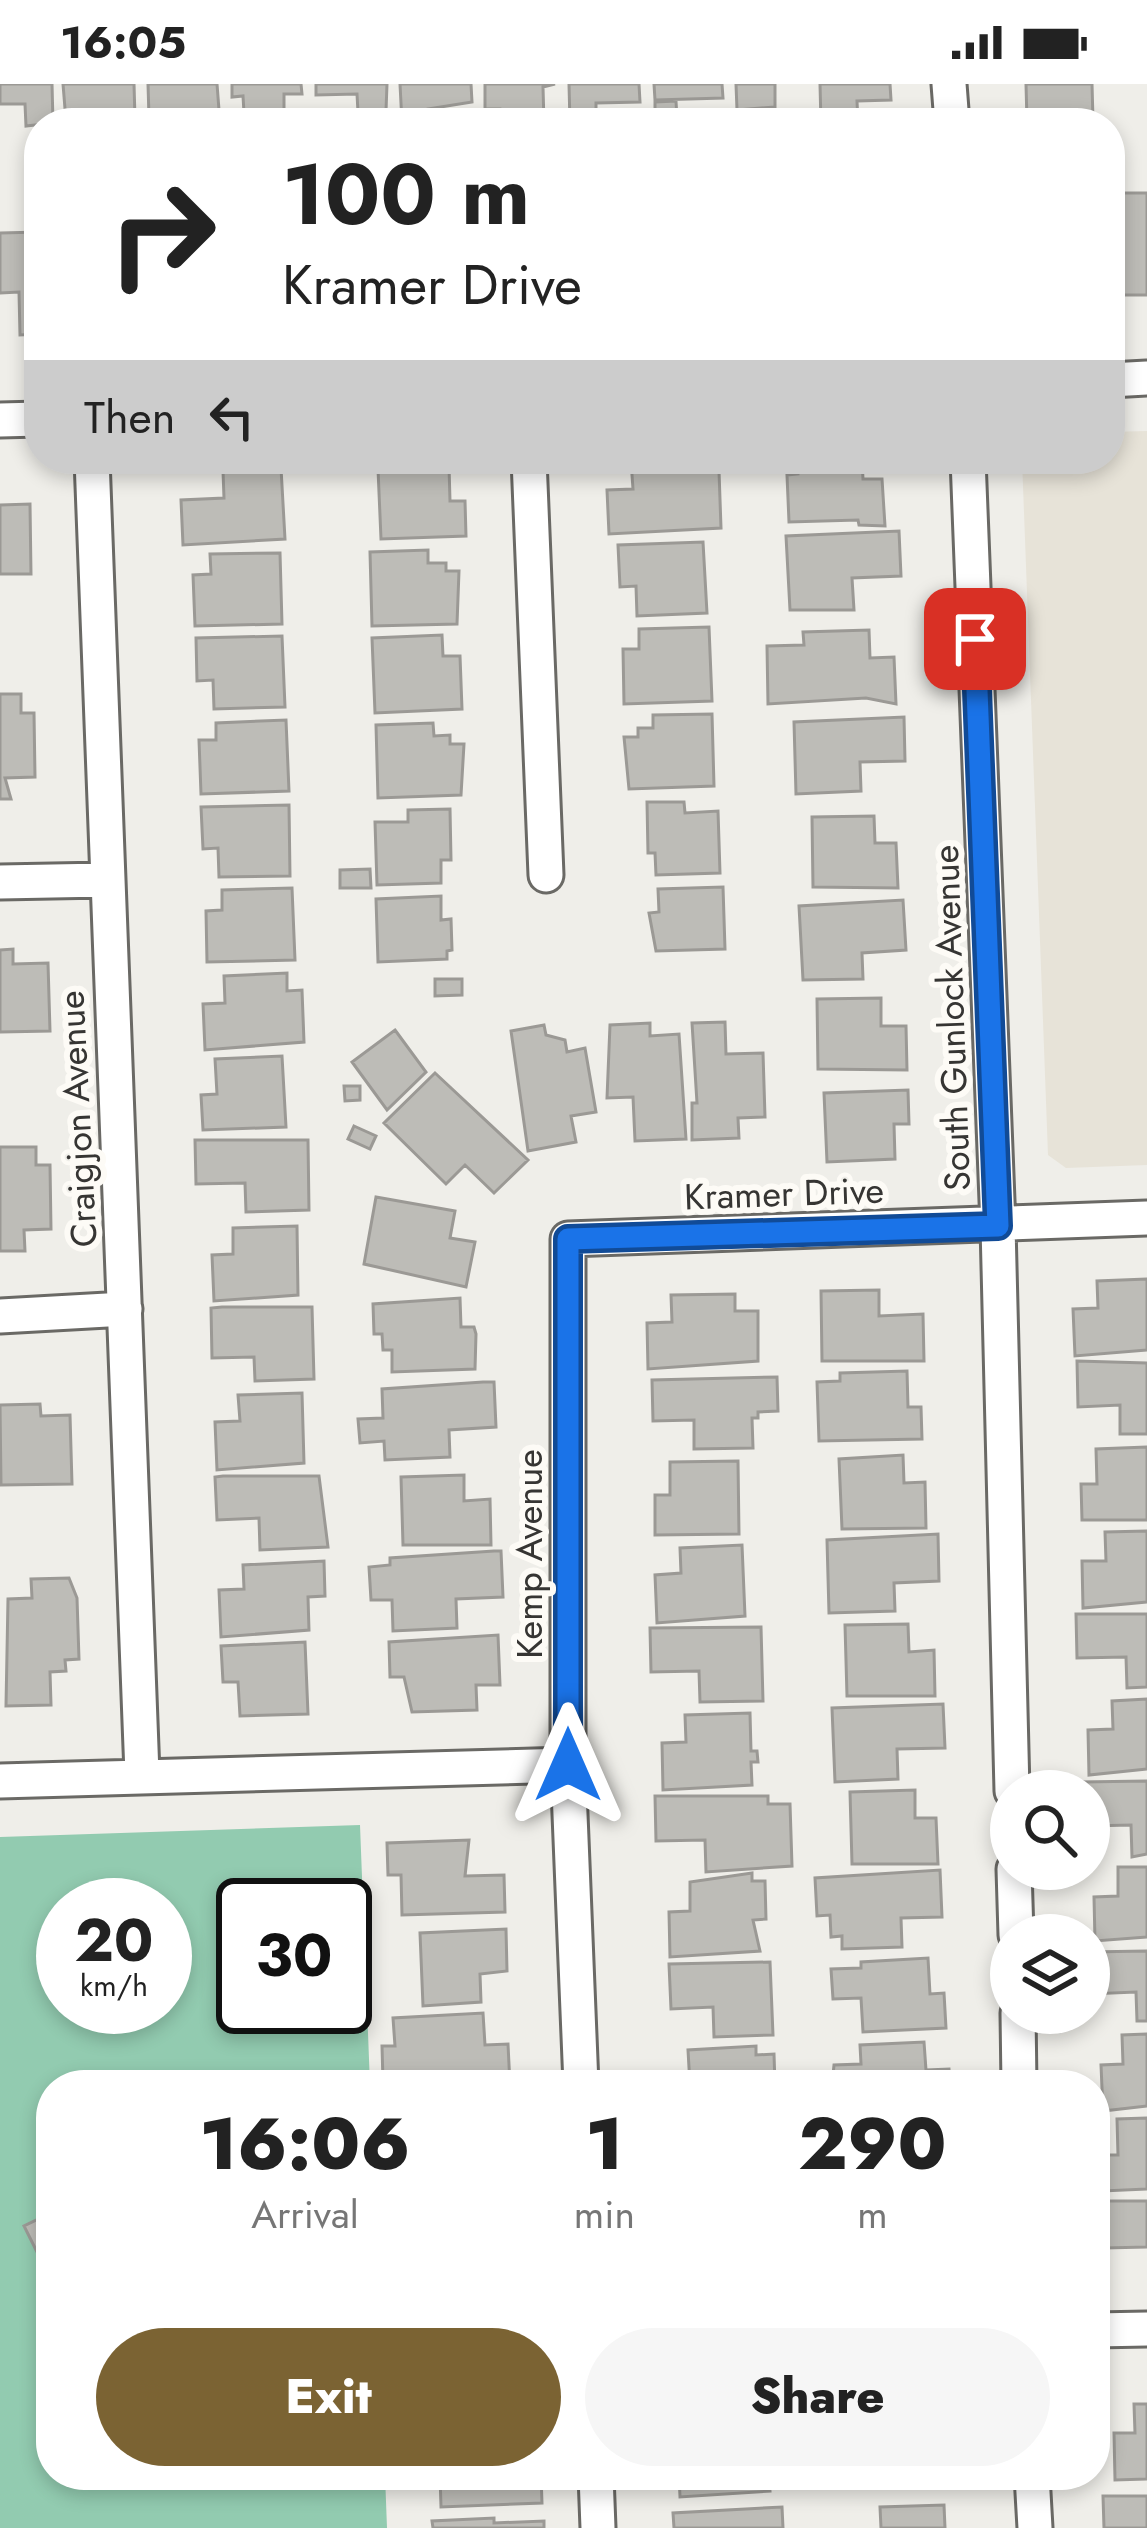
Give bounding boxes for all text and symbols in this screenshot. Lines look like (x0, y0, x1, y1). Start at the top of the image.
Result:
text: 16:05 (60, 10, 186, 75)
text: 100 m (282, 134, 530, 256)
icon: right (84, 156, 240, 312)
text: Kramer Drive (282, 246, 582, 324)
icon: left (199, 384, 265, 450)
text: Then (84, 385, 175, 450)
pin (924, 588, 1026, 690)
icon: arrive (942, 606, 1008, 672)
street label: South Gunlock Avenue (919, 844, 983, 1192)
street label: Craigjon Avenue (44, 989, 110, 1249)
street label: Kramer Drive (683, 1164, 885, 1222)
street label: Kemp Avenue (503, 1449, 555, 1659)
position arrow (505, 1702, 631, 1828)
map controls (990, 1770, 1110, 2034)
button: search (990, 1770, 1110, 1890)
speed limit sign: 30 (216, 1878, 372, 2034)
text: 20 (74, 1897, 154, 1984)
button: layers (990, 1914, 1110, 2034)
text: km/h (80, 1964, 148, 2007)
text: 16:06 (199, 2092, 410, 2196)
text: 1 (585, 2092, 623, 2196)
text: 290 (798, 2092, 947, 2196)
text: Arrival (251, 2186, 359, 2243)
text: min (574, 2186, 635, 2243)
text: m (857, 2186, 888, 2243)
button: Exit (96, 2328, 561, 2466)
button: Share (585, 2328, 1050, 2466)

